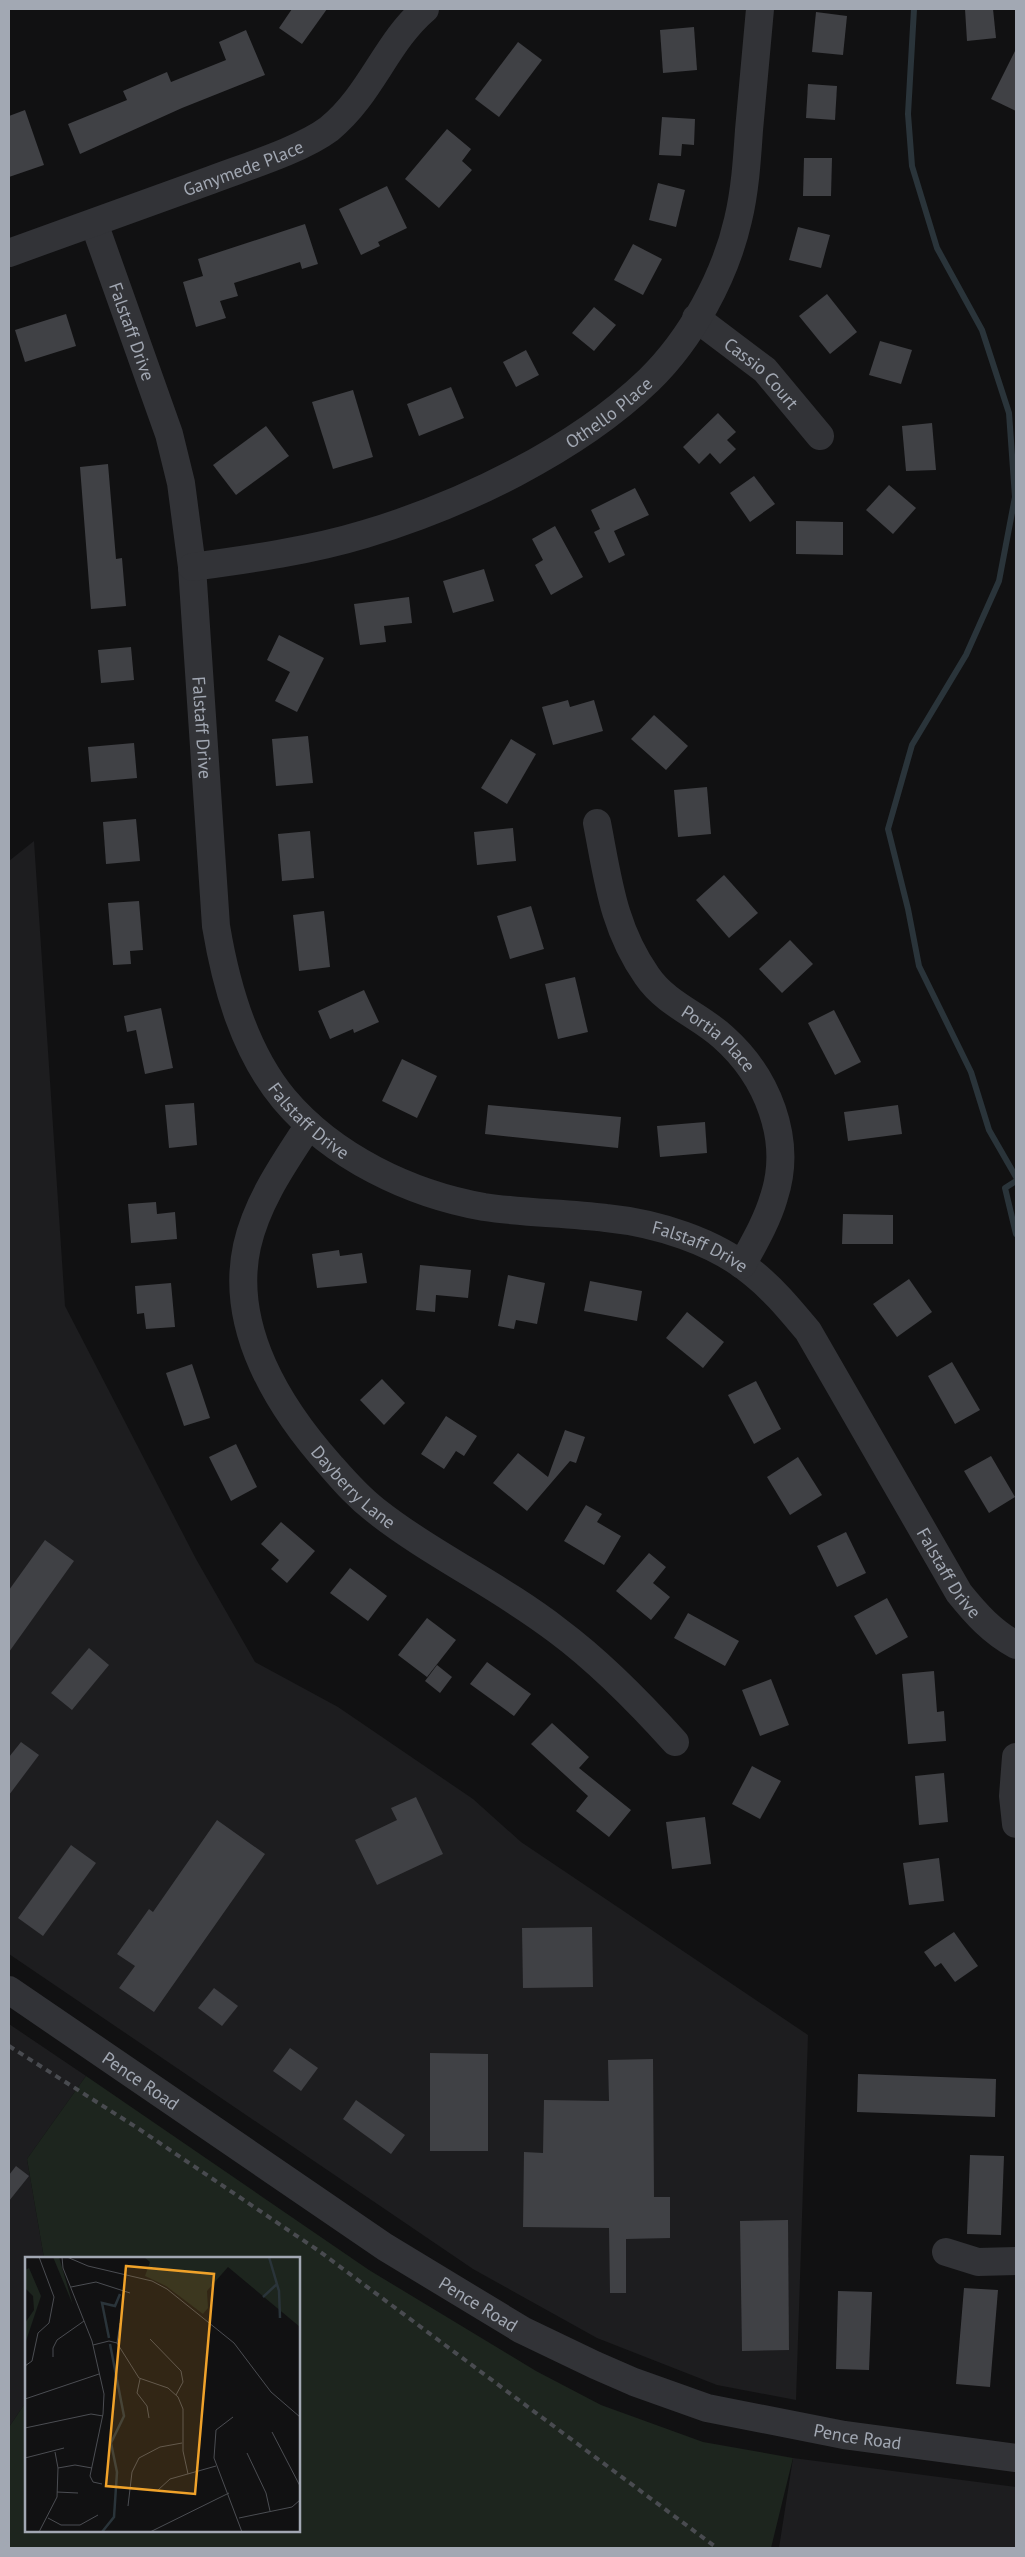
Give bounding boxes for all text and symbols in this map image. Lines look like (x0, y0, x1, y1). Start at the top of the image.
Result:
street label: Ganymede Place (180, 134, 307, 201)
street label: Falstaff Drive (104, 279, 161, 384)
street label: Cassio Court (720, 332, 804, 414)
street label: Othello Place (561, 372, 657, 453)
street label: Falstaff Drive (188, 675, 218, 780)
street label: Portia Place (677, 1000, 761, 1076)
street label: Falstaff Drive (264, 1078, 354, 1164)
street label: Falstaff Drive (650, 1215, 753, 1277)
street label: Dayberry Lane (307, 1440, 400, 1533)
street label: Falstaff Drive (912, 1523, 986, 1623)
street label: Pence Road (98, 2046, 184, 2115)
inset map (25, 2257, 300, 2532)
street label: Pence Road (435, 2271, 522, 2336)
street label: Pence Road (812, 2418, 903, 2454)

